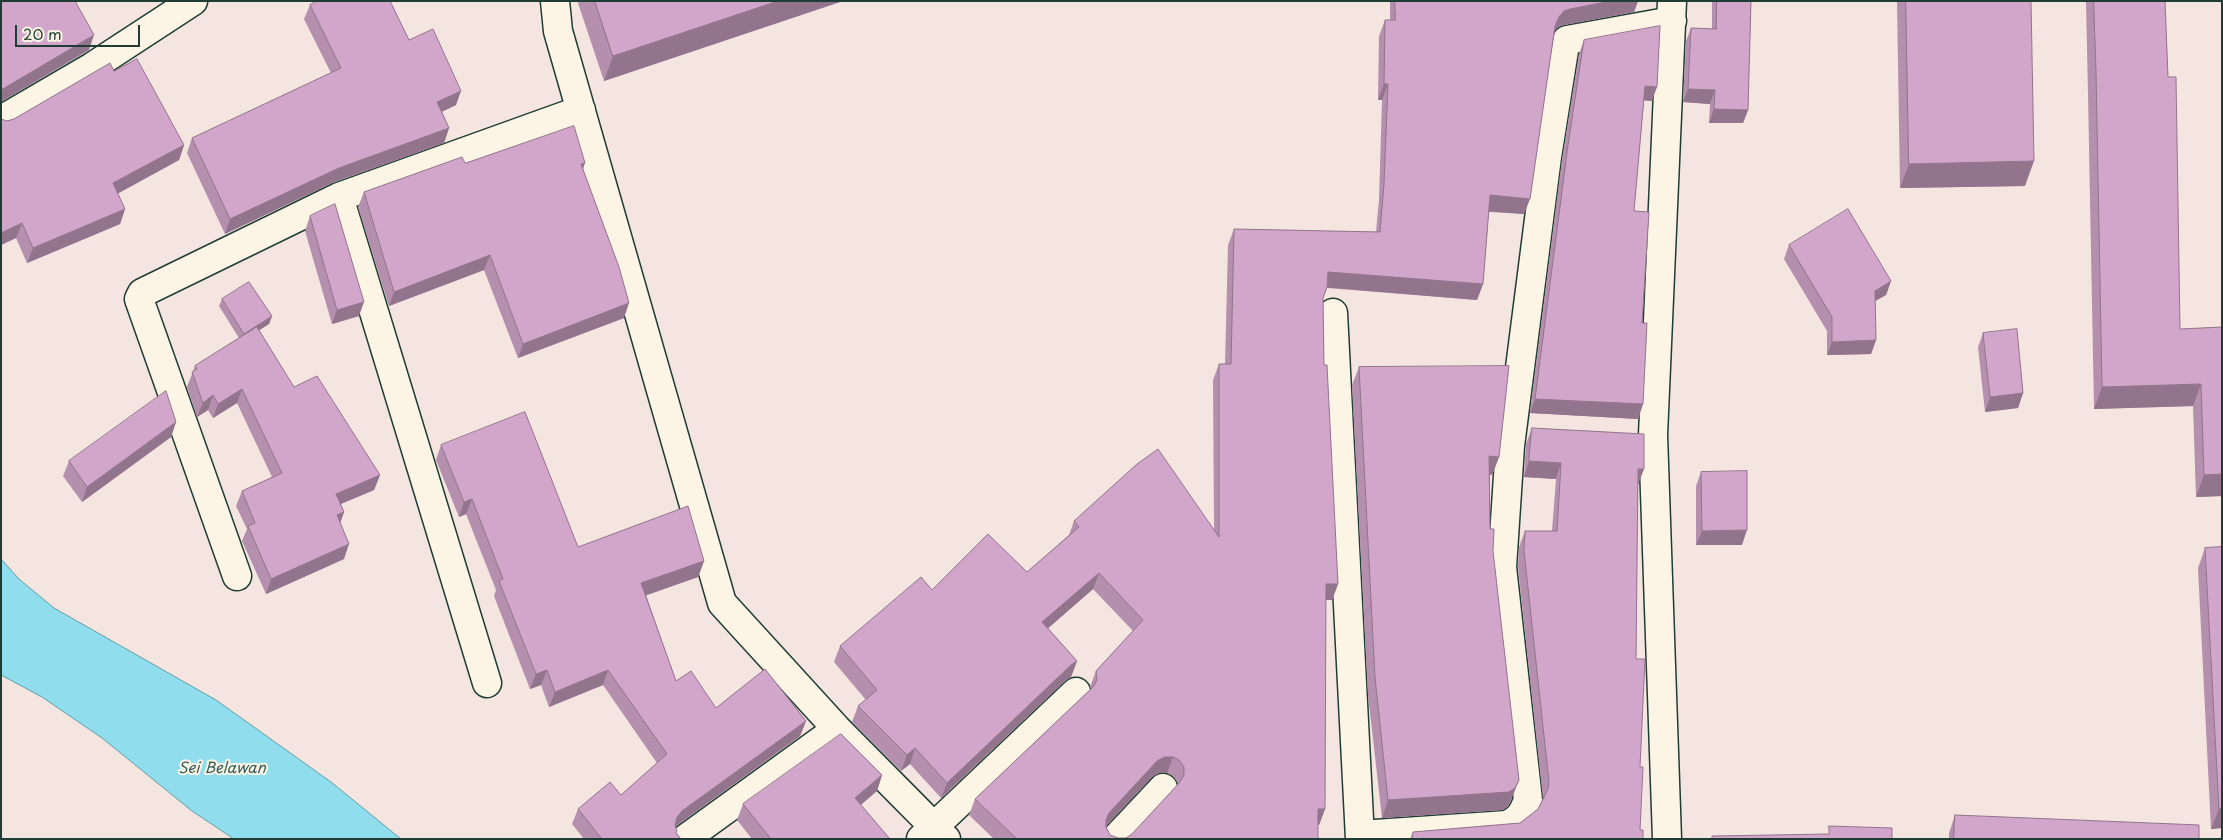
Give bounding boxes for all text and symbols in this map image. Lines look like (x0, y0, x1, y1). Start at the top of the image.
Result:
scale bar (18, 15, 142, 47)
text: 20 m (23, 22, 62, 45)
water label: Sei Belawan (178, 760, 266, 778)

